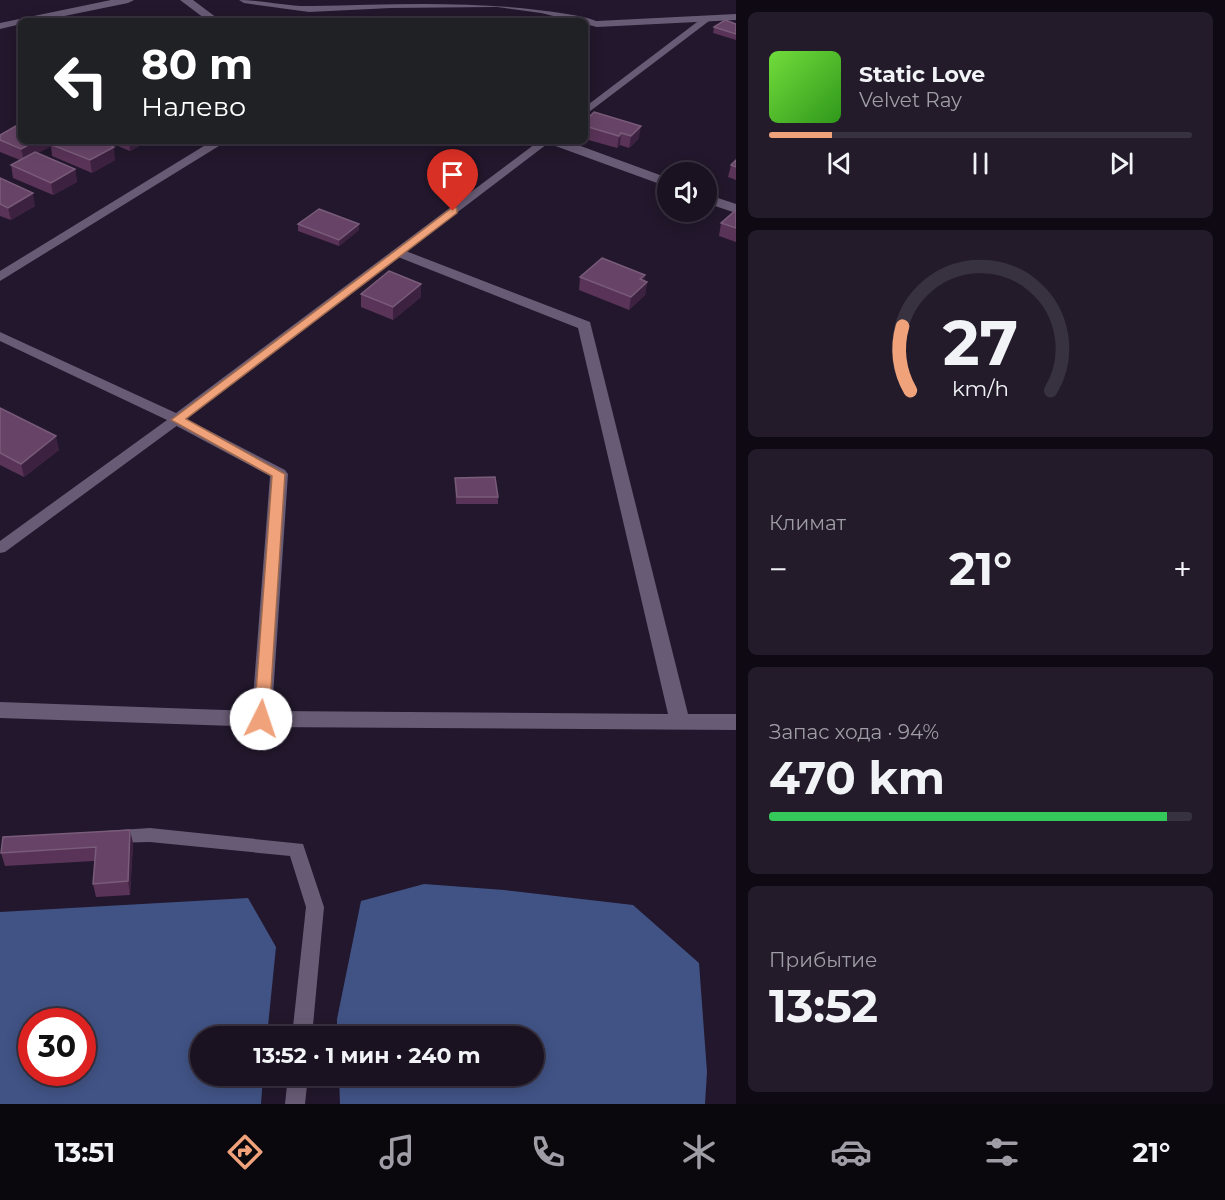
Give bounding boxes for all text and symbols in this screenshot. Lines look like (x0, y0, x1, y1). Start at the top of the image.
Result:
text: 80 m (141, 38, 253, 90)
icon: left (42, 42, 120, 120)
text: Static Love (859, 61, 985, 88)
text: Velvet Ray (859, 88, 962, 112)
text: Налево (141, 90, 246, 123)
icon: previous (823, 147, 856, 180)
icon: pause (964, 147, 997, 180)
icon: next (1105, 147, 1138, 180)
pin (427, 149, 478, 211)
icon: arrive (436, 158, 469, 191)
map controls (657, 162, 717, 222)
button: sound (657, 162, 717, 222)
text: 27 (943, 305, 1018, 381)
text: km/h (952, 375, 1009, 401)
text: Климат (769, 511, 846, 535)
text: 21° (949, 541, 1012, 596)
text: − (769, 549, 788, 589)
text: + (1173, 549, 1192, 589)
position arrow (229, 687, 293, 751)
text: Запас хода · 94% (769, 720, 939, 744)
text: 470 km (769, 750, 945, 805)
text: Прибытие (769, 948, 877, 972)
text: 13:52 (769, 978, 878, 1033)
speed limit sign: 30 (18, 1008, 96, 1086)
text: 13:52 · 1 мин · 240 m (253, 1042, 481, 1069)
icon: directions (224, 1131, 266, 1173)
icon: music (376, 1131, 418, 1173)
icon: phone (527, 1131, 569, 1173)
icon: climate (678, 1131, 720, 1173)
icon: car (830, 1131, 872, 1173)
icon: filters (981, 1131, 1023, 1173)
text: 13:51 (55, 1136, 115, 1169)
text: 21° (1132, 1136, 1170, 1169)

